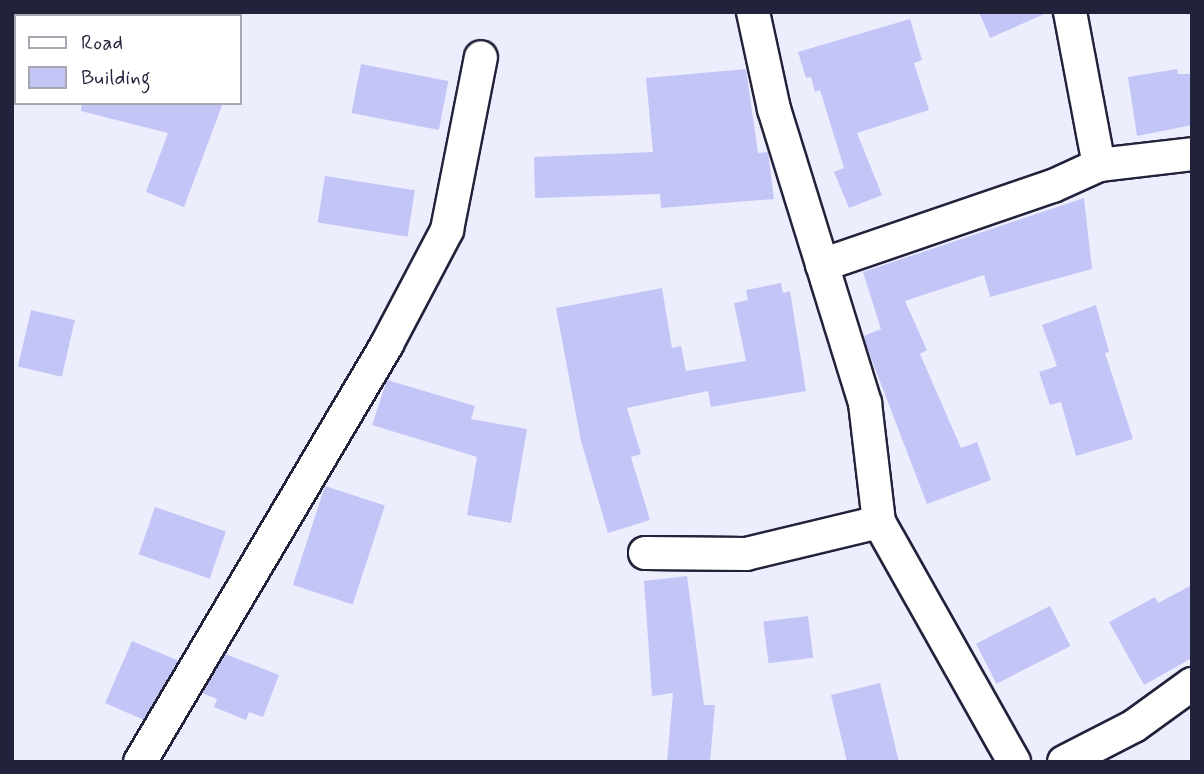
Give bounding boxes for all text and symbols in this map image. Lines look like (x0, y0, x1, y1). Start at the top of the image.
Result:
legend (14, 14, 242, 105)
text: Road (81, 29, 123, 57)
text: Building (81, 64, 151, 92)

